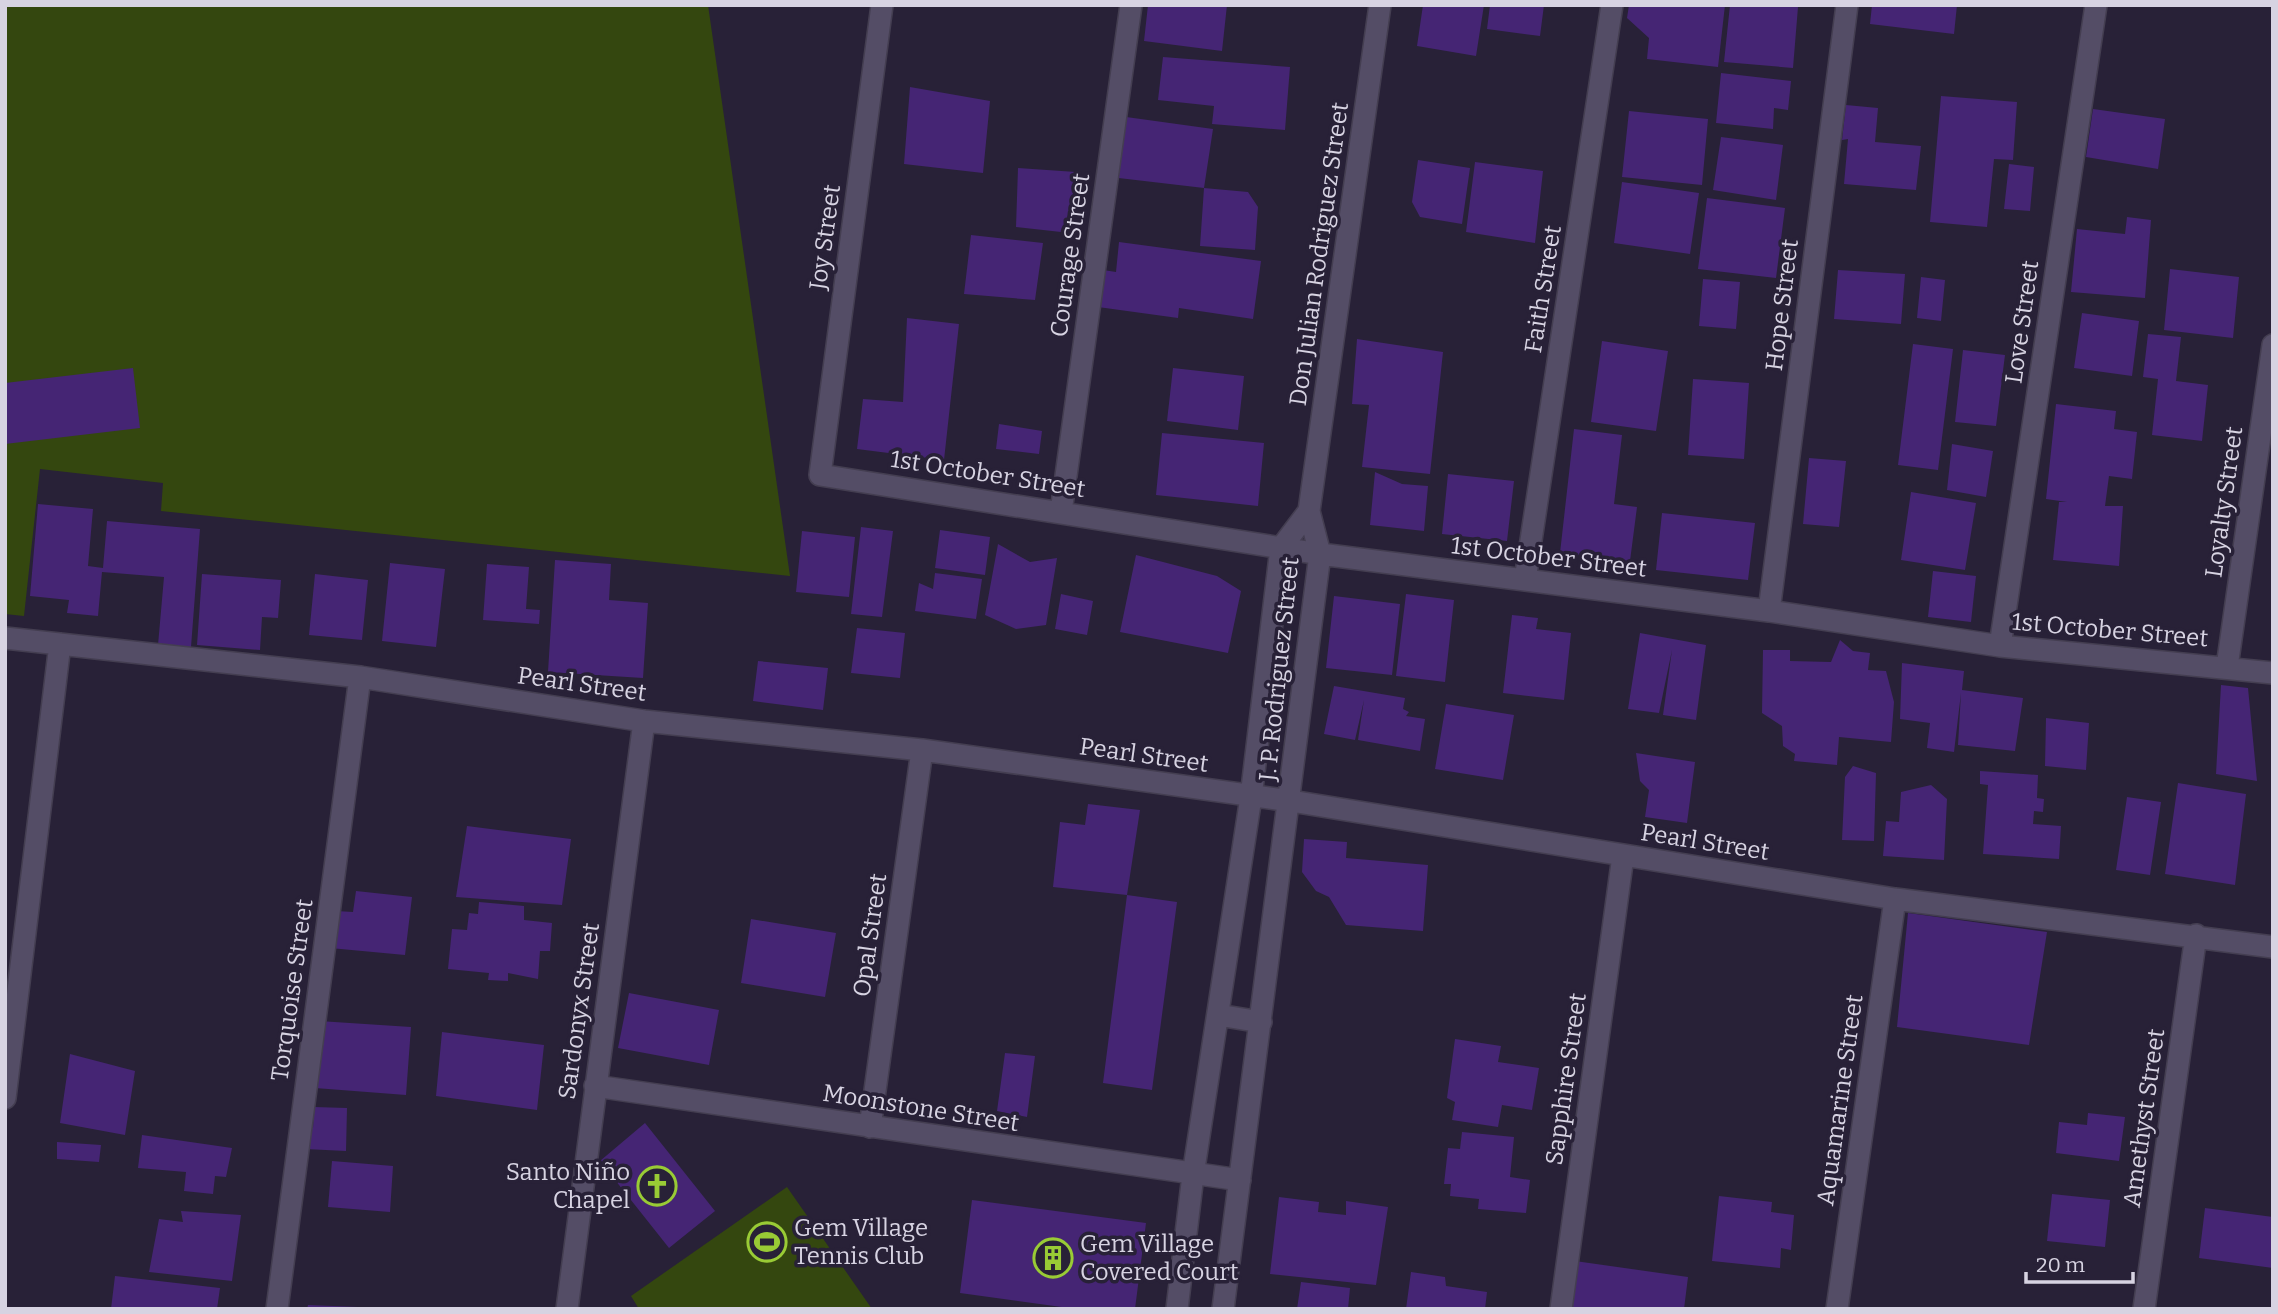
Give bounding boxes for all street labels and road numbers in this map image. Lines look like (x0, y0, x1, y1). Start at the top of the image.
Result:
street label: Don Julian Rodriguez Street (1284, 100, 1354, 408)
street label: Courage Street (1045, 171, 1095, 339)
street label: Joy Street (804, 182, 846, 293)
street label: Faith Street (1519, 223, 1567, 355)
street label: Hope Street (1760, 237, 1804, 372)
street label: Love Street (1999, 258, 2045, 385)
street label: Loyalty Street (2200, 424, 2249, 579)
street label: 1st October Street (889, 445, 1088, 503)
street label: 1st October Street (1450, 531, 1649, 583)
street label: J. P. Rodriguez Street (1253, 555, 1305, 783)
street label: 1st October Street (2011, 607, 2210, 653)
street label: Pearl Street (516, 661, 649, 707)
street label: Pearl Street (1078, 732, 1211, 778)
street label: Pearl Street (1639, 818, 1772, 866)
street label: Opal Street (847, 871, 893, 999)
street label: Torquoise Street (265, 897, 319, 1083)
street label: Sardonyx Street (553, 921, 605, 1101)
street label: Sapphire Street (1540, 991, 1592, 1167)
street label: Aquamarine Street (1811, 992, 1869, 1207)
street label: Amethyst Street (2118, 1027, 2170, 1209)
street label: Moonstone Street (821, 1079, 1021, 1137)

